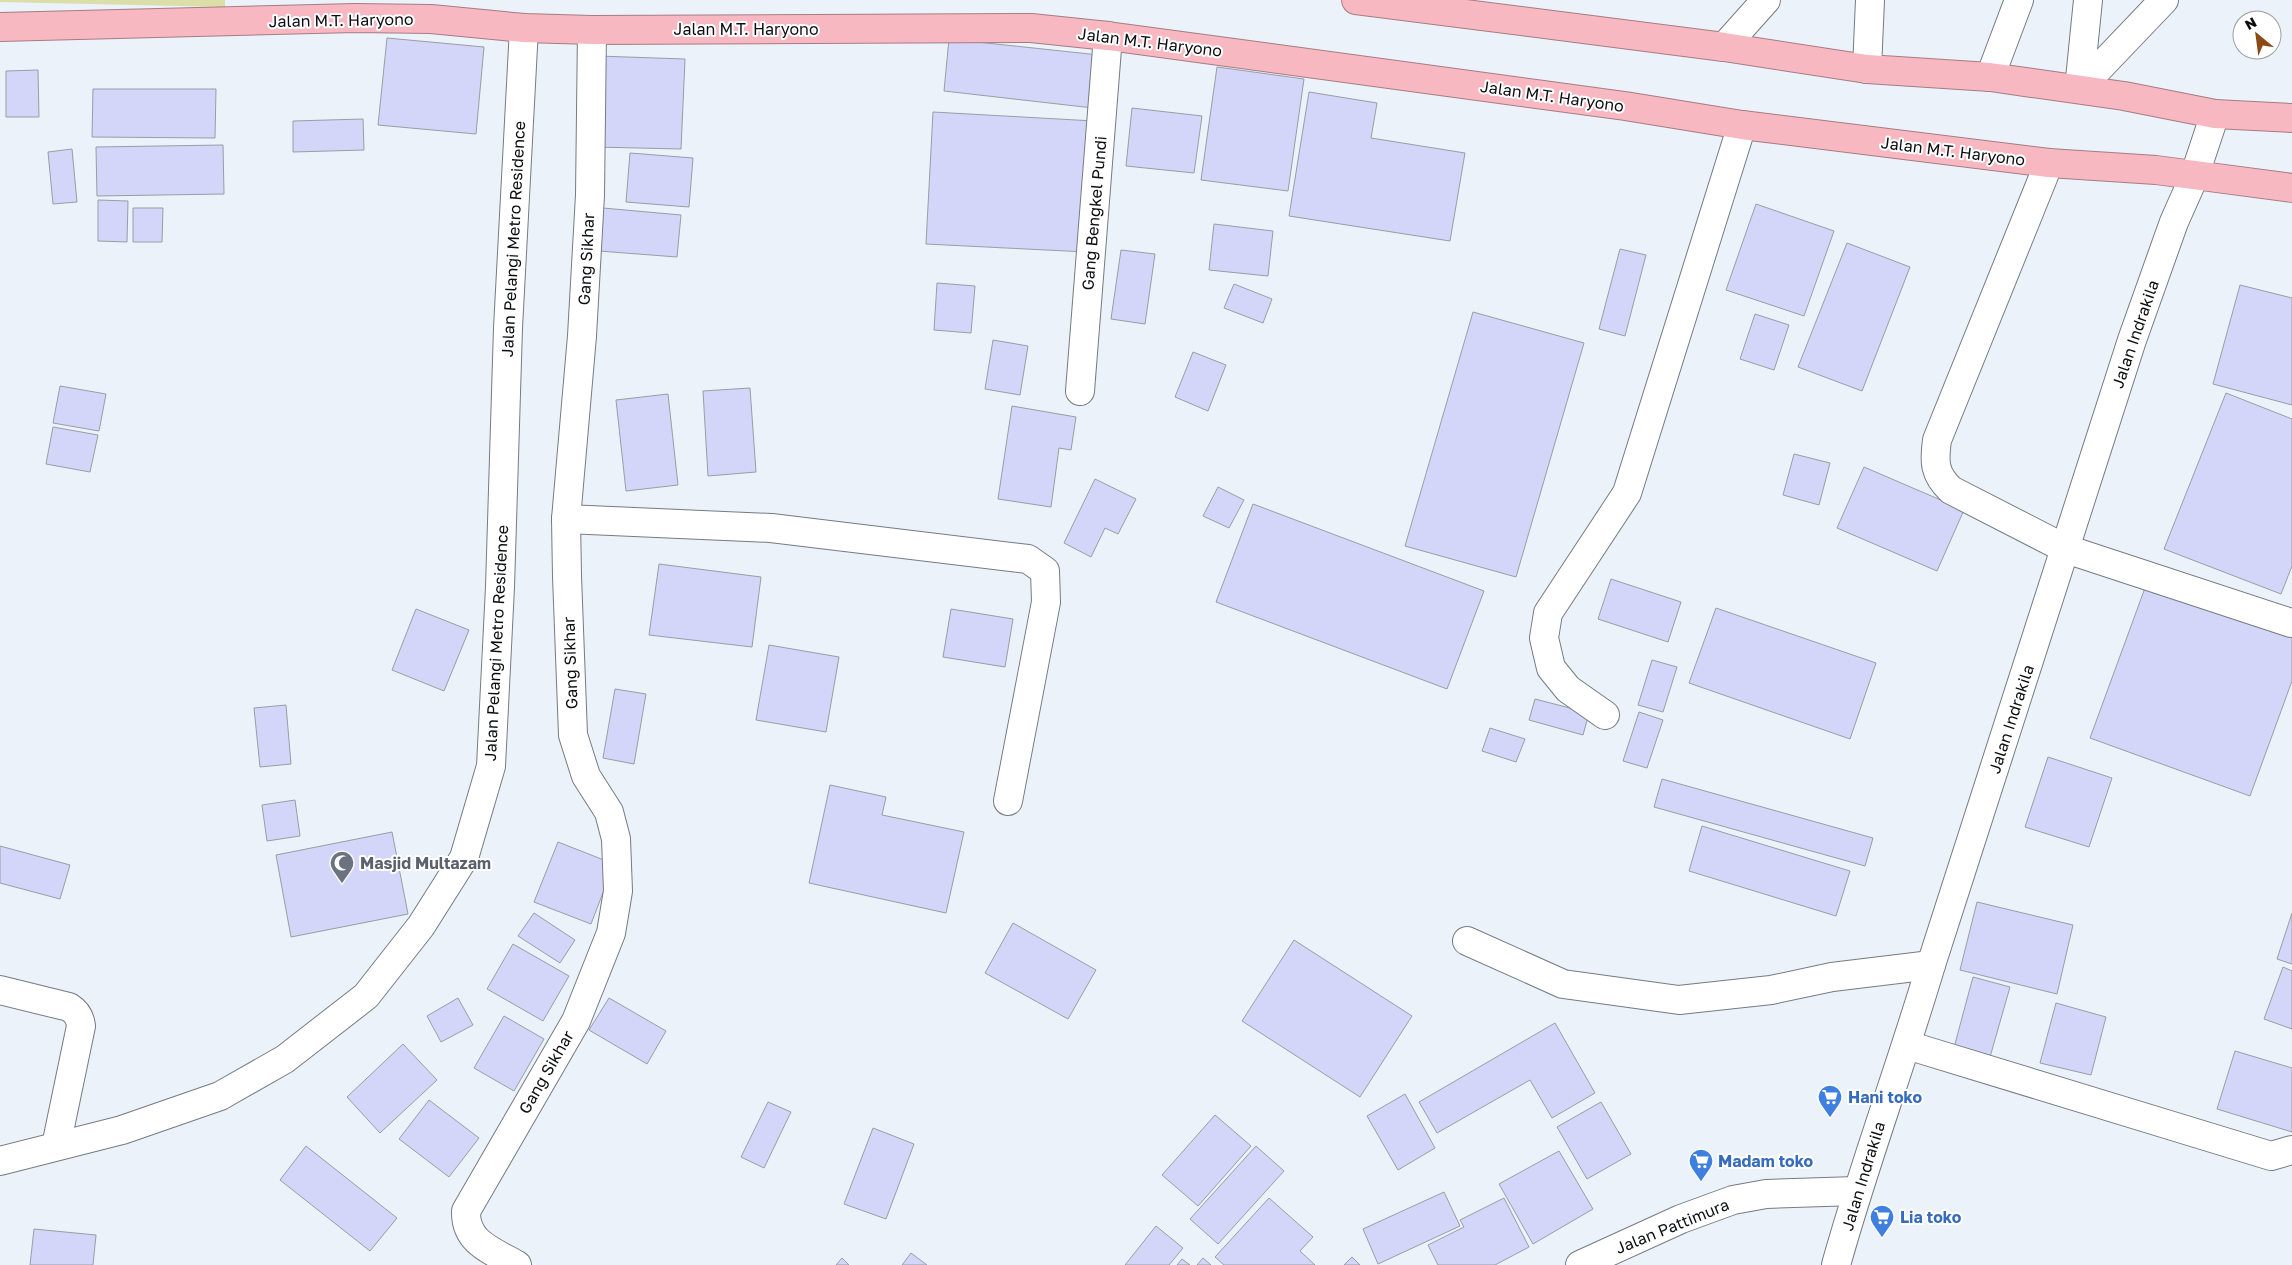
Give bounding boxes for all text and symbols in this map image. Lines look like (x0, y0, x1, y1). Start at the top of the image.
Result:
street label: Jalan M.T. Haryono (268, 9, 414, 31)
north arrow (2232, 10, 2282, 60)
text: N (2242, 13, 2259, 33)
street label: Jalan M.T. Haryono (674, 19, 818, 39)
street label: Jalan M.T. Haryono (1077, 23, 1223, 61)
street label: Jalan M.T. Haryono (1479, 76, 1625, 116)
street label: Jalan Pelangi Metro Residence (497, 120, 529, 358)
street label: Jalan M.T. Haryono (1880, 132, 2026, 170)
street label: Gang Bengkel Pundi (1077, 135, 1111, 291)
street label: Gang Sikhar (574, 212, 598, 306)
street label: Jalan Indrakila (2107, 277, 2163, 391)
street label: Jalan Pelangi Metro Residence (480, 524, 512, 762)
street label: Gang Sikhar (558, 616, 582, 710)
street label: Jalan Indrakila (1984, 662, 2038, 776)
mosque icon: Masjid Multazam (329, 850, 355, 884)
place label: Masjid Multazam (360, 853, 491, 873)
street label: Gang Sikhar (514, 1027, 578, 1117)
supermarket icon: Hani toko (1817, 1084, 1843, 1118)
place label: Hani toko (1848, 1087, 1922, 1107)
street label: Jalan Indrakila (1837, 1119, 1889, 1233)
supermarket icon: Madam toko (1688, 1148, 1714, 1182)
place label: Madam toko (1718, 1151, 1814, 1171)
street label: Jalan Pattimura (1612, 1194, 1732, 1258)
supermarket icon: Lia toko (1869, 1204, 1895, 1238)
place label: Lia toko (1900, 1207, 1962, 1227)

